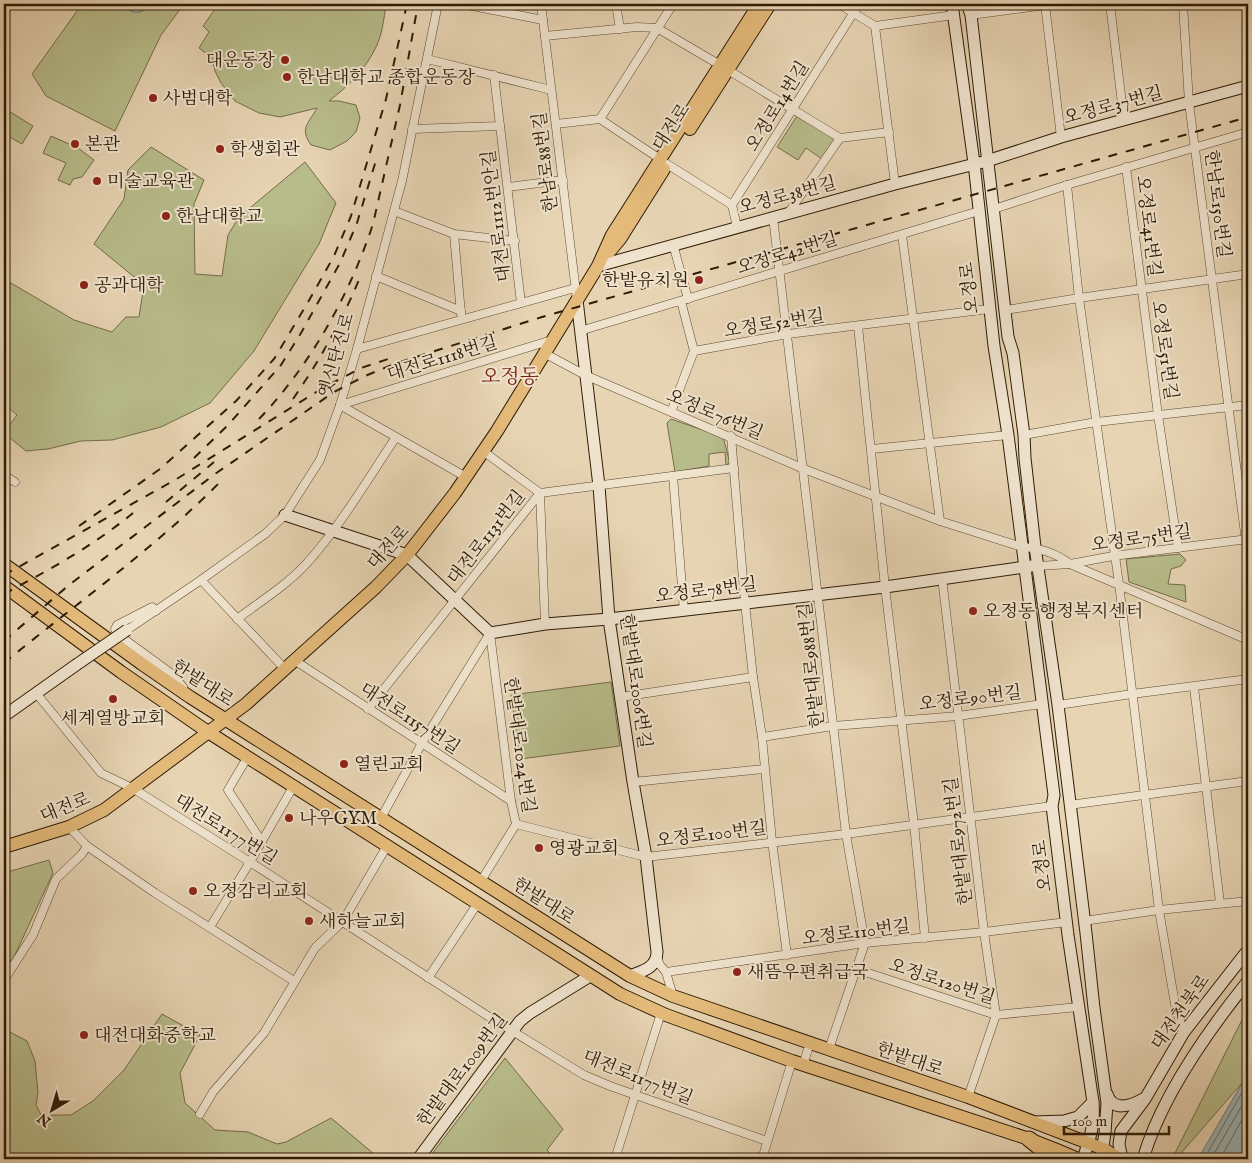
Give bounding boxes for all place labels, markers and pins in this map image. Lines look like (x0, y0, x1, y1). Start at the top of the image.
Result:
place label: 대운동장 (205, 50, 276, 73)
marker: 대운동장 (279, 54, 291, 66)
place label: 한남대학교 종합운동장 (297, 67, 475, 90)
marker: 한남대학교 종합운동장 (281, 71, 293, 83)
place label: 사범대학 (163, 88, 233, 111)
marker: 사범대학 (147, 92, 159, 104)
place label: 본관 (85, 134, 120, 157)
marker: 본관 (69, 138, 81, 150)
place label: 학생회관 (230, 139, 300, 162)
marker: 학생회관 (214, 143, 226, 155)
place label: 미술교육관 (107, 171, 195, 194)
marker: 미술교육관 (91, 175, 103, 187)
place label: 한남대학교 (176, 206, 264, 229)
marker: 한남대학교 (160, 210, 172, 222)
place label: 한밭유치원 (602, 270, 689, 293)
marker: 한밭유치원 (693, 274, 705, 286)
place label: 공과대학 (94, 275, 164, 298)
marker: 공과대학 (78, 279, 90, 291)
place label: 오정동 행정복지센터 (983, 601, 1143, 624)
marker: 오정동 행정복지센터 (967, 605, 979, 617)
marker: 세계열방교회 (107, 693, 119, 705)
place label: 세계열방교회 (61, 708, 165, 731)
place label: 열린교회 (354, 754, 424, 777)
marker: 열린교회 (338, 758, 350, 770)
place label: 나우GYM (299, 808, 377, 831)
marker: 나우GYM (283, 812, 295, 824)
place label: 영광교회 (549, 838, 619, 861)
marker: 영광교회 (533, 842, 545, 854)
place label: 오정감리교회 (203, 881, 307, 904)
marker: 오정감리교회 (187, 885, 199, 897)
place label: 새하늘교회 (319, 911, 406, 934)
marker: 새하늘교회 (303, 915, 315, 927)
place label: 새뜸우편취급국 (747, 962, 869, 985)
marker: 새뜸우편취급국 (731, 966, 743, 978)
place label: 대전대화중학교 (94, 1025, 216, 1048)
marker: 대전대화중학교 (78, 1029, 90, 1041)

